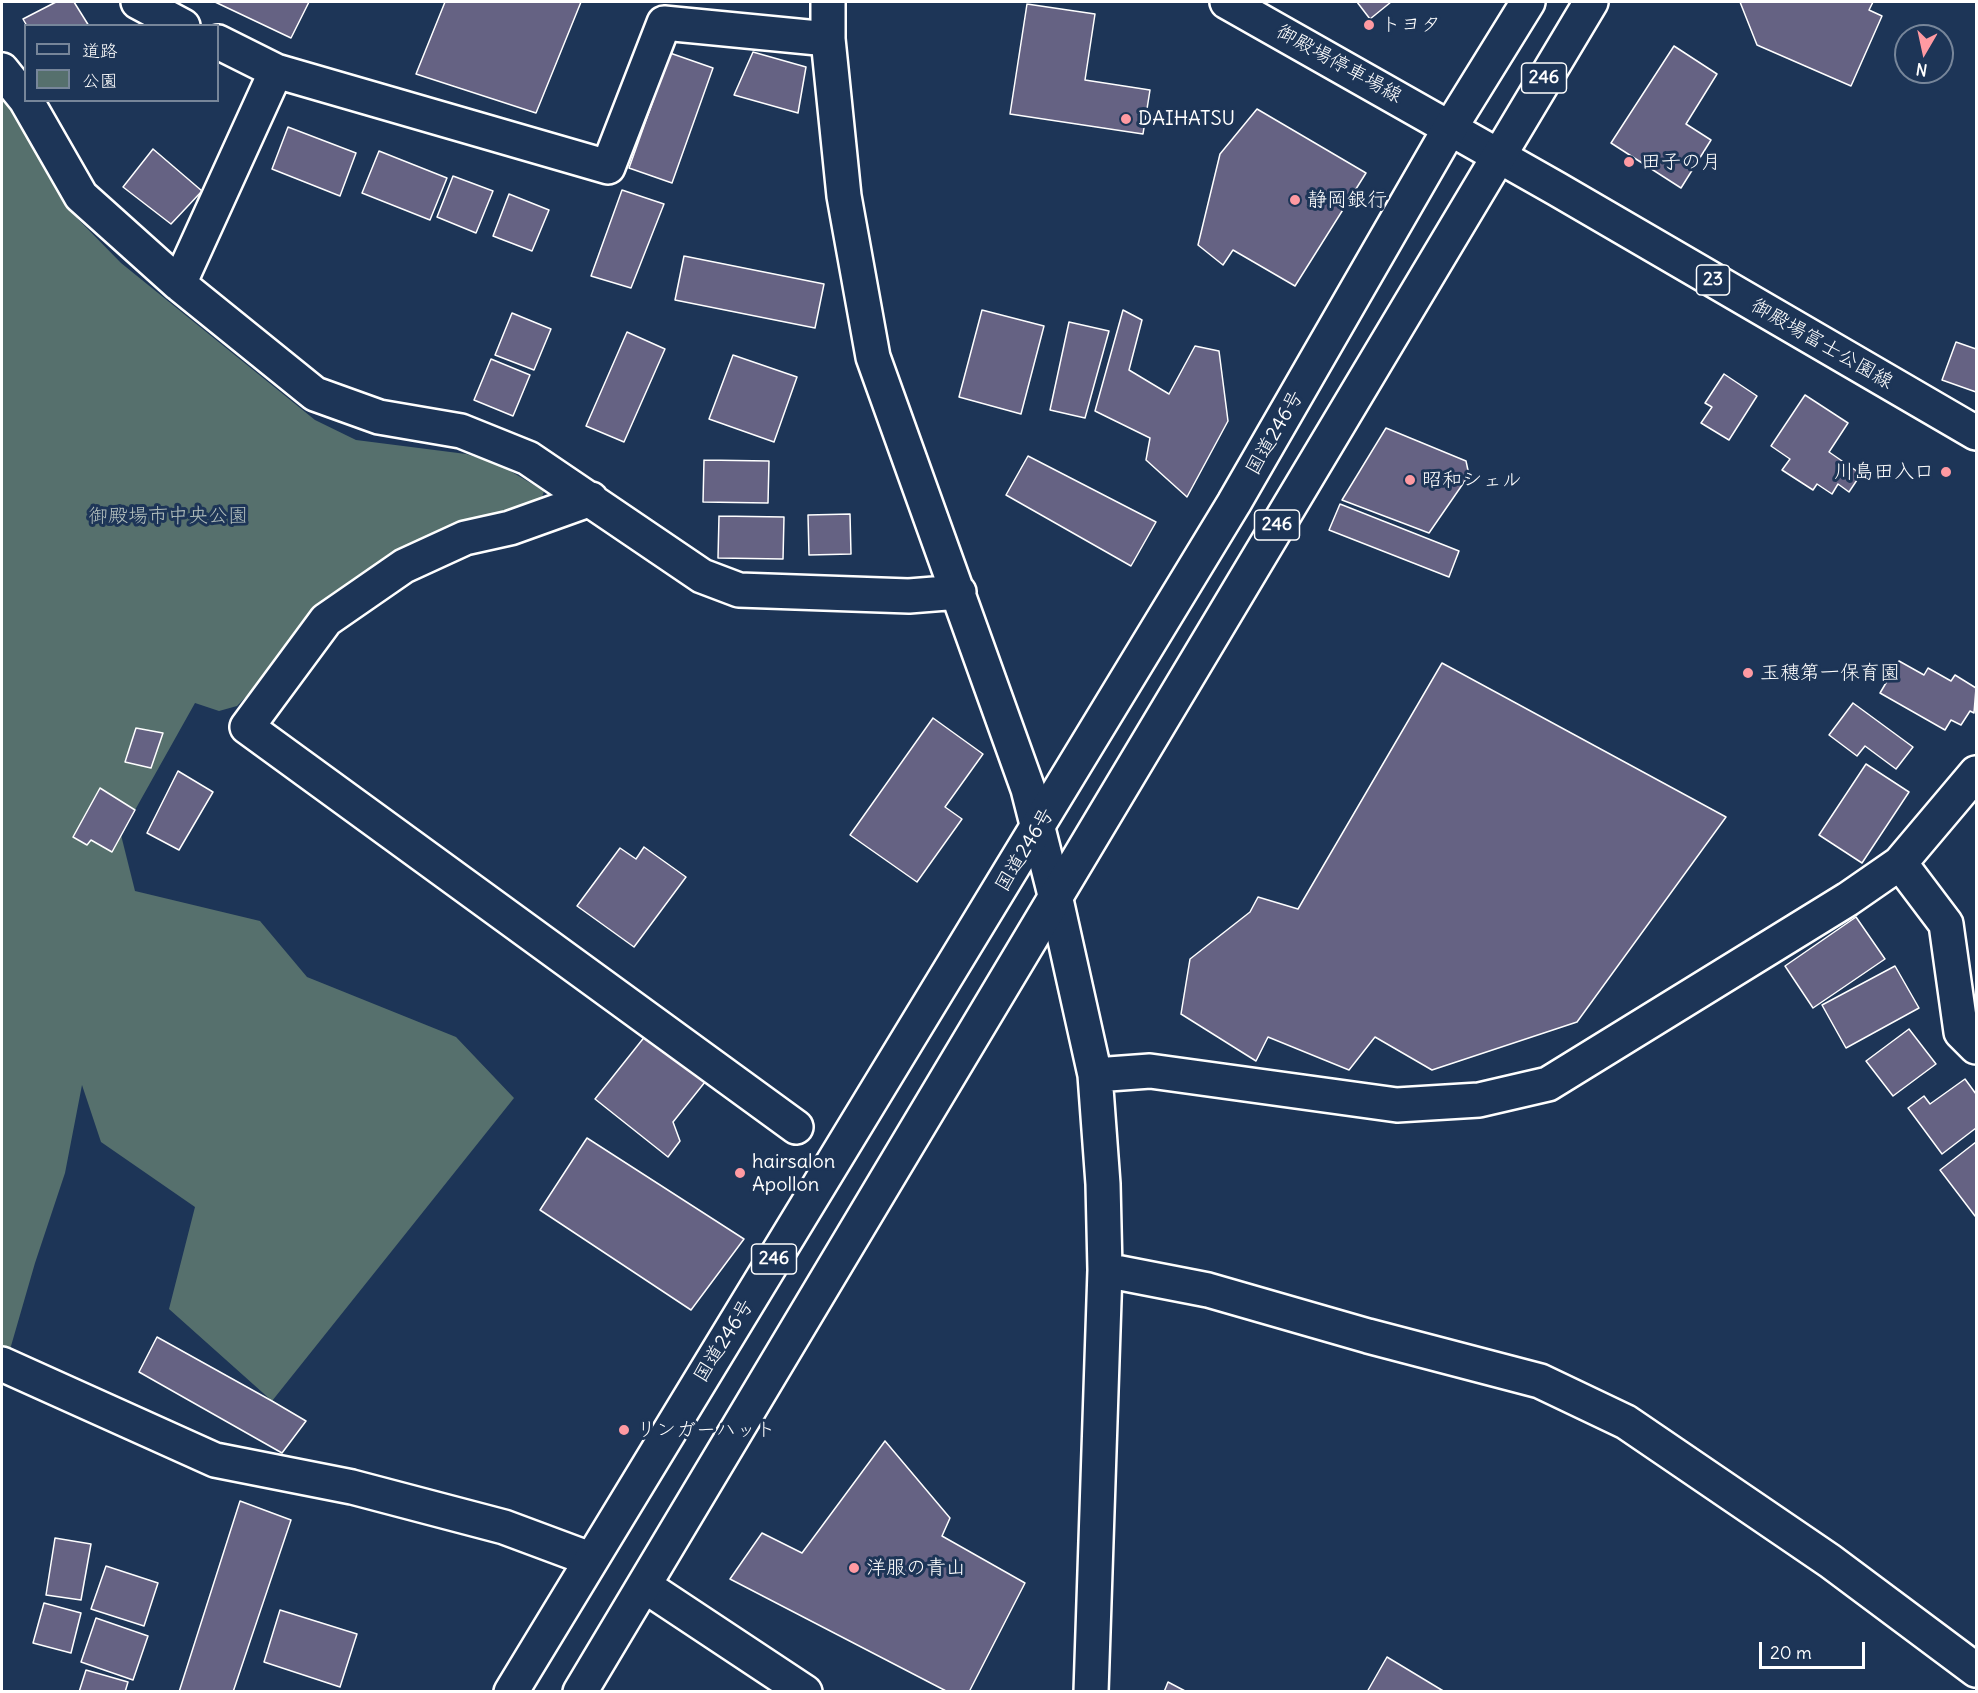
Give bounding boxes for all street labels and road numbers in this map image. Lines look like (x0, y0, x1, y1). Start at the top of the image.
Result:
street label: 御殿場停車場線 (1272, 20, 1406, 108)
road number: 246 (1522, 63, 1566, 93)
road number: 23 (1696, 265, 1730, 295)
street label: 御殿場富士公園線 (1747, 294, 1897, 394)
street label: 国道246号 (1241, 386, 1309, 480)
road number: 246 (1254, 510, 1300, 540)
street label: 国道246号 (991, 804, 1059, 896)
road number: 246 (752, 1244, 796, 1274)
street label: 国道246号 (689, 1295, 759, 1387)

